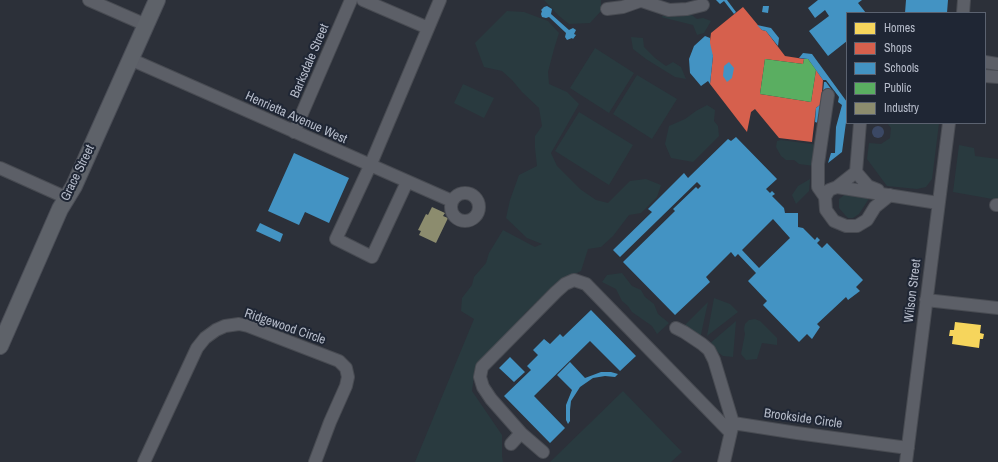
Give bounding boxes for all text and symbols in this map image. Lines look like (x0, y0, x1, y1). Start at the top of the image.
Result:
legend (846, 12, 986, 124)
text: Homes (884, 20, 915, 36)
street label: Barksdale Street (287, 22, 333, 100)
text: Shops (884, 40, 912, 56)
text: Schools (884, 60, 919, 76)
text: Public (884, 80, 911, 96)
street label: Henrietta Avenue West (243, 89, 349, 147)
text: Industry (884, 100, 919, 116)
street label: Grace Street (58, 142, 98, 204)
street label: Wilson Street (901, 258, 925, 324)
street label: Ridgewood Circle (242, 306, 328, 348)
street label: Brookside Circle (763, 406, 843, 432)

